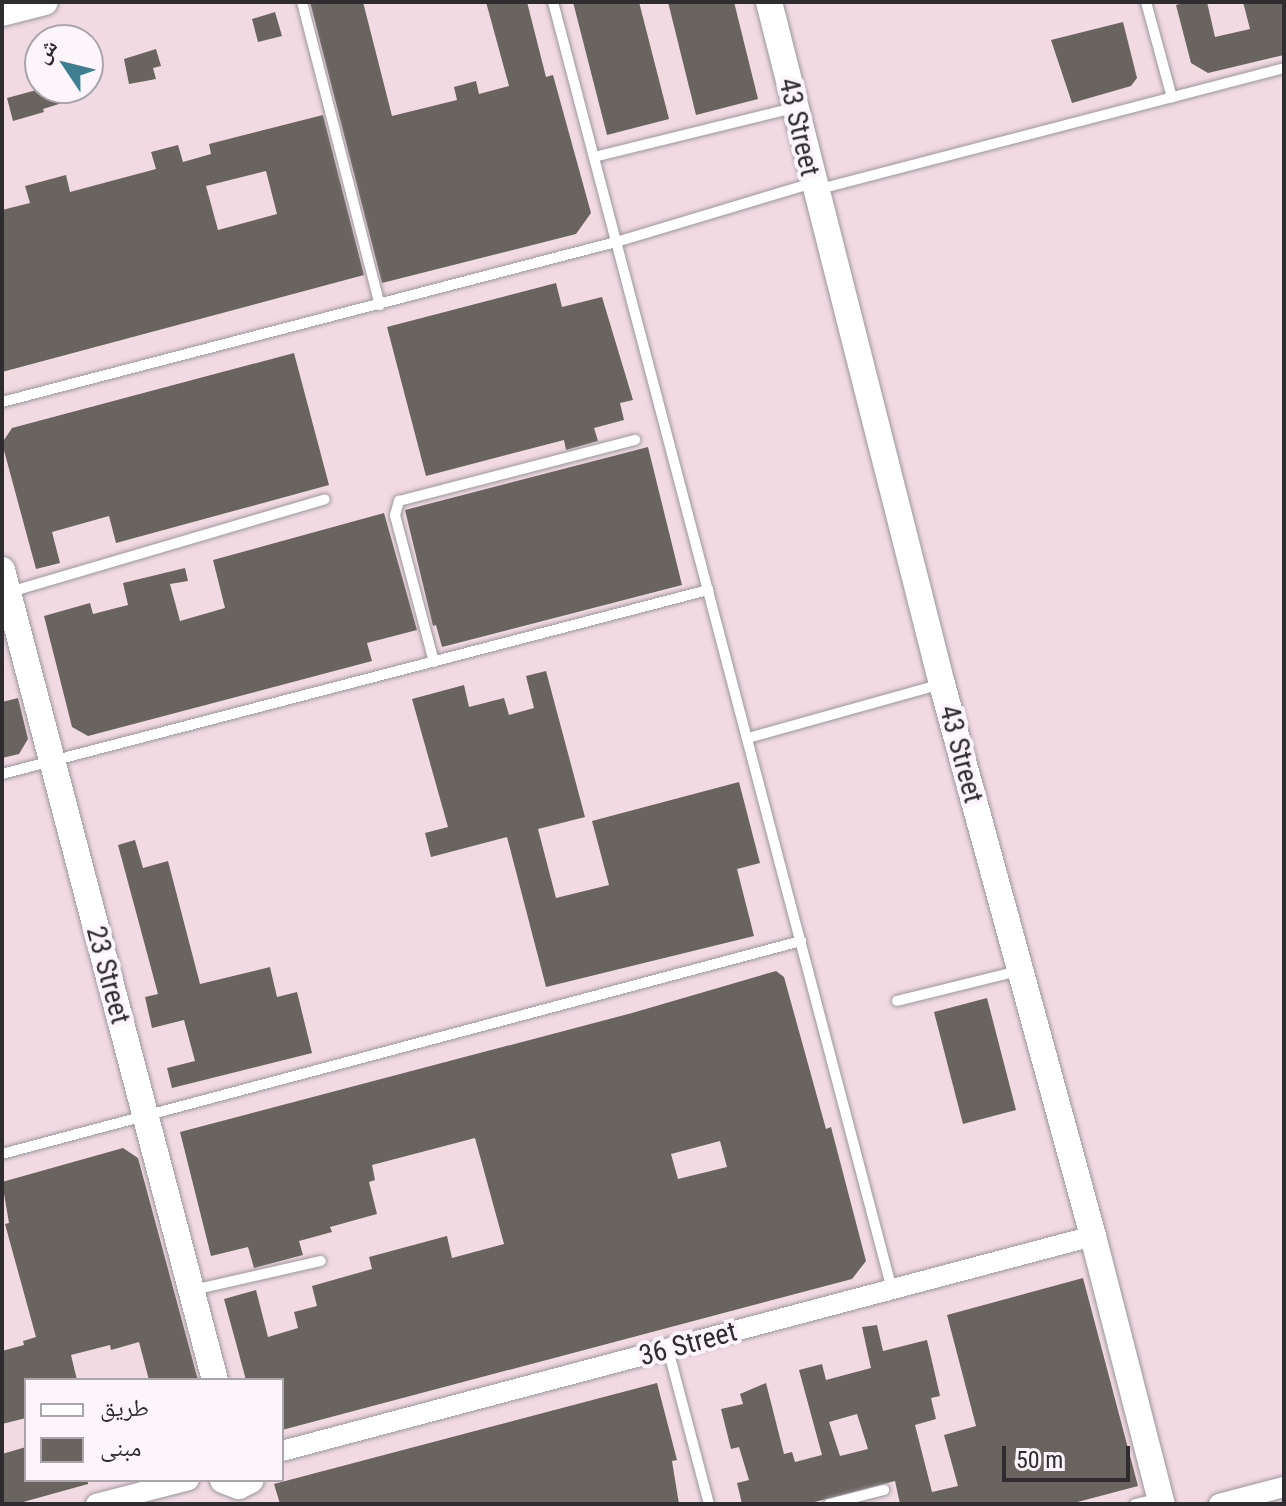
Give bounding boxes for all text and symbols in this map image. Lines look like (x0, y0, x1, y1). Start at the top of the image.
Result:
north arrow (24, 24, 104, 104)
text: ش (29, 34, 63, 68)
street label: 43 Street (771, 75, 827, 179)
street label: 43 Street (932, 702, 990, 806)
street label: 23 Street (79, 923, 137, 1027)
street label: 36 Street (636, 1315, 740, 1373)
legend (24, 1378, 284, 1482)
text: طريق (100, 1394, 149, 1422)
scale bar (1006, 1430, 1134, 1480)
text: مبنى (100, 1434, 141, 1462)
text: 50 m (1016, 1446, 1063, 1474)

